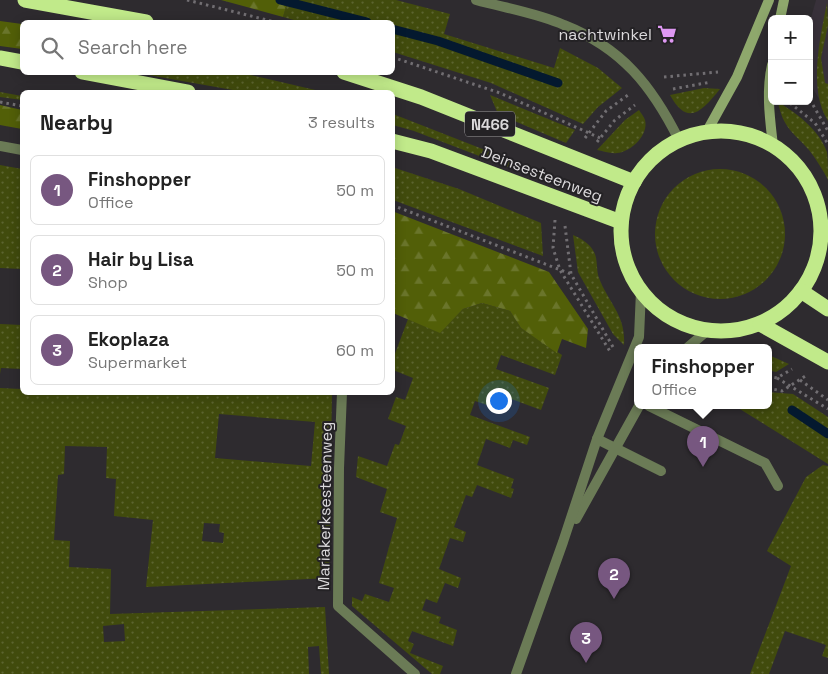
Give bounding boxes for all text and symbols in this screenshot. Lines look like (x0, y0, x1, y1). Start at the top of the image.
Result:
map controls (768, 15, 813, 105)
button: + (768, 15, 813, 60)
search box (20, 20, 395, 75)
supermarket icon: nachtwinkel (656, 23, 678, 45)
place label: nachtwinkel (559, 24, 652, 45)
icon: search (38, 34, 66, 62)
text: Search here (78, 35, 188, 60)
button: − (768, 60, 813, 105)
text: Nearby (40, 109, 113, 136)
text: 3 results (308, 112, 375, 133)
road number: N466 (465, 112, 515, 136)
street label: Deinsesteenweg (478, 141, 606, 207)
text: Finshopper (88, 167, 191, 192)
text: 1 (53, 180, 61, 201)
text: 50 m (336, 180, 374, 201)
text: Office (88, 192, 134, 213)
text: Hair by Lisa (88, 247, 194, 272)
text: 2 (52, 260, 62, 281)
text: 50 m (336, 260, 374, 281)
text: Shop (88, 272, 128, 293)
text: Ekoplaza (88, 327, 169, 352)
text: 3 (52, 340, 62, 361)
text: 60 m (336, 340, 374, 361)
popup (634, 344, 772, 409)
text: Supermarket (88, 352, 187, 373)
text: Finshopper (652, 354, 754, 379)
text: Office (652, 379, 697, 400)
your location (486, 388, 512, 414)
street label: Mariakerksesteenweg (313, 422, 337, 590)
pin: 1 (687, 426, 719, 467)
pin: 2 (598, 558, 630, 599)
pin: 3 (570, 622, 602, 663)

